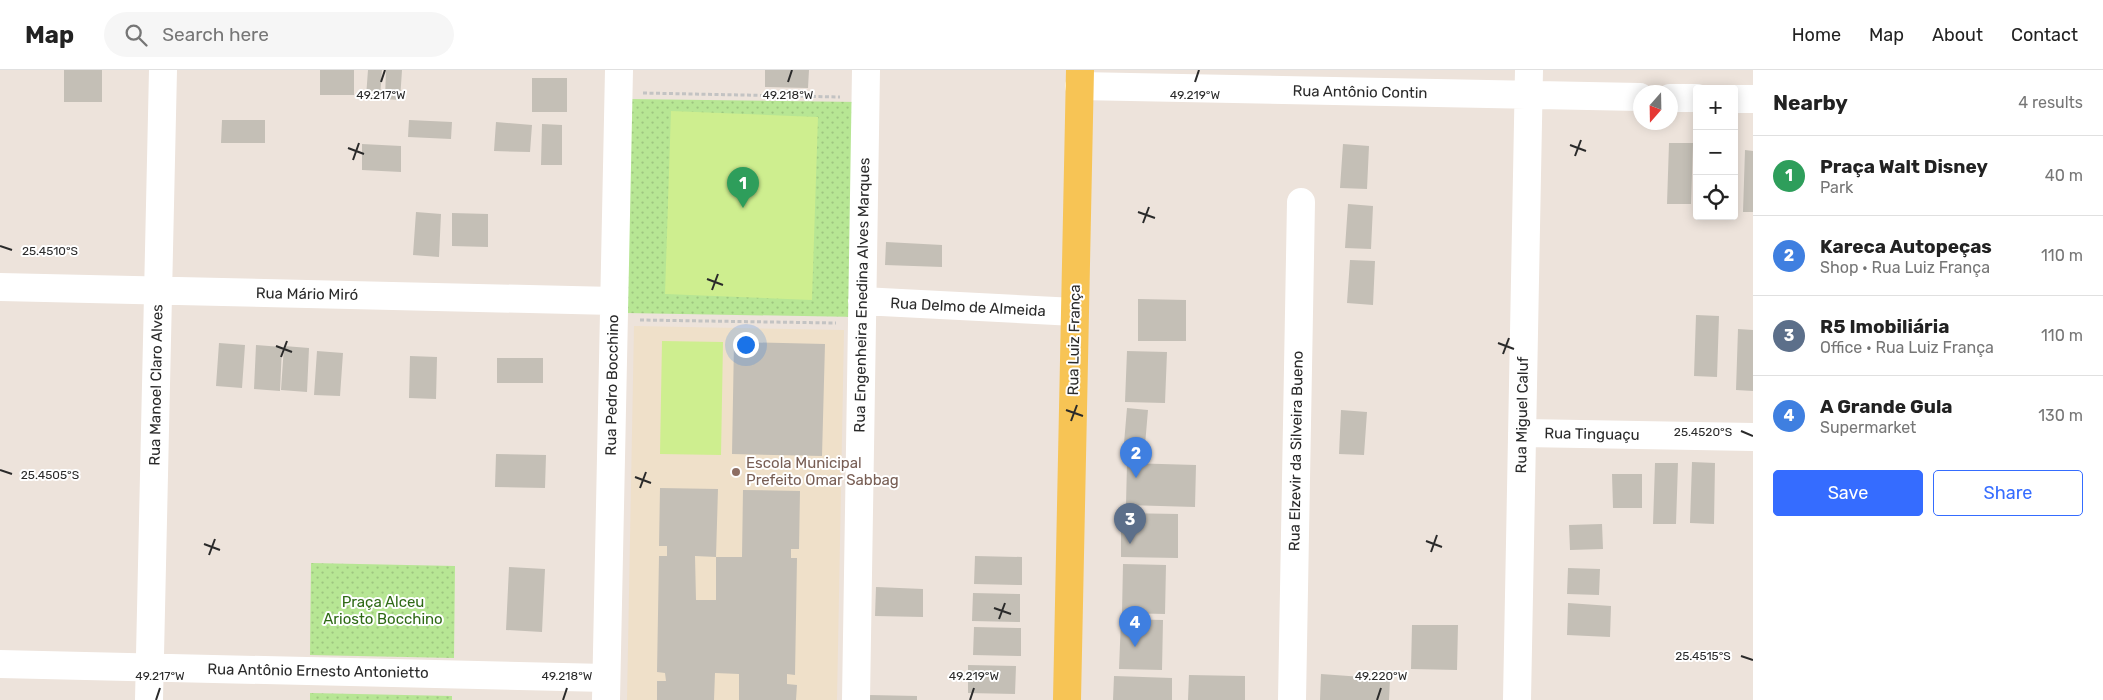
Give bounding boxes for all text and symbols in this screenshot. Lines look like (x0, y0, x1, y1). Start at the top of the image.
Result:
search box (104, 12, 454, 57)
text: Map (25, 21, 74, 49)
icon: search (122, 21, 150, 49)
text: Search here (162, 23, 269, 46)
text: Home (1792, 24, 1841, 46)
text: Map (1869, 24, 1904, 46)
text: About (1932, 24, 1983, 46)
text: Contact (2011, 24, 2078, 46)
street label: Rua Antônio Contin (1292, 82, 1428, 102)
north arrow (1633, 85, 1678, 130)
map controls (1693, 85, 1738, 220)
button: + (1693, 85, 1738, 130)
text: 49.217°W (356, 88, 406, 102)
text: 49.218°W (763, 88, 814, 102)
text: 49.219°W (1170, 88, 1221, 102)
text: Nearby (1773, 90, 1848, 115)
text: 4 results (2018, 93, 2083, 112)
button: − (1693, 130, 1738, 175)
text: Praça Walt Disney (1820, 155, 1988, 178)
street label: Rua Engenheira Enedina Alves Marques (851, 157, 873, 433)
text: 1 (1785, 166, 1793, 185)
text: 40 m (2045, 166, 2083, 185)
pin: 1 (727, 167, 759, 208)
button: locate (1693, 175, 1738, 220)
text: Park (1820, 178, 1853, 197)
text: Kareca Autopeças (1820, 235, 1992, 258)
text: 25.4510°S (22, 244, 78, 258)
text: 2 (1784, 246, 1794, 265)
text: 110 m (2041, 246, 2083, 265)
text: Shop · Rua Luiz França (1820, 258, 1990, 277)
street label: Rua Mário Miró (256, 284, 358, 304)
street label: Rua Luiz França (1064, 284, 1084, 396)
street label: Rua Delmo de Almeida (890, 294, 1046, 320)
street label: Rua Manoel Claro Alves (146, 304, 166, 466)
street label: Rua Pedro Bocchino (602, 314, 622, 456)
text: R5 Imobiliária (1820, 315, 1949, 338)
text: 3 (1784, 326, 1794, 345)
text: 110 m (2041, 326, 2083, 345)
your location (733, 332, 759, 358)
text: Office · Rua Luiz França (1820, 338, 1994, 357)
street label: Rua Elzevir da Silveira Bueno (1285, 351, 1307, 551)
street label: Rua Miguel Caluf (1512, 356, 1532, 474)
text: A Grande Gula (1820, 395, 1953, 418)
text: 4 (1784, 406, 1794, 425)
text: 130 m (2038, 406, 2083, 425)
text: Supermarket (1820, 418, 1916, 437)
street label: Rua Tinguaçu (1544, 424, 1640, 444)
text: 25.4520°S (1674, 425, 1732, 439)
pin: 2 (1120, 437, 1152, 478)
place label: Escola Municipal Prefeito Omar Sabbag (746, 454, 899, 489)
marker: Escola Municipal Prefeito Omar Sabbag (730, 466, 742, 478)
text: 25.4505°S (21, 468, 79, 482)
button: Save (1773, 470, 1923, 516)
button: Share (1933, 470, 2083, 516)
pin: 3 (1114, 503, 1146, 544)
park label: Praça Alceu Ariosto Bocchino (323, 593, 443, 628)
pin: 4 (1119, 606, 1151, 647)
text: 25.4515°S (1675, 649, 1731, 663)
street label: Rua Antônio Ernesto Antonietto (207, 660, 429, 682)
text: 49.217°W (135, 669, 185, 683)
text: 49.218°W (542, 669, 593, 683)
text: 49.219°W (949, 669, 1000, 683)
text: 49.220°W (1355, 669, 1408, 683)

